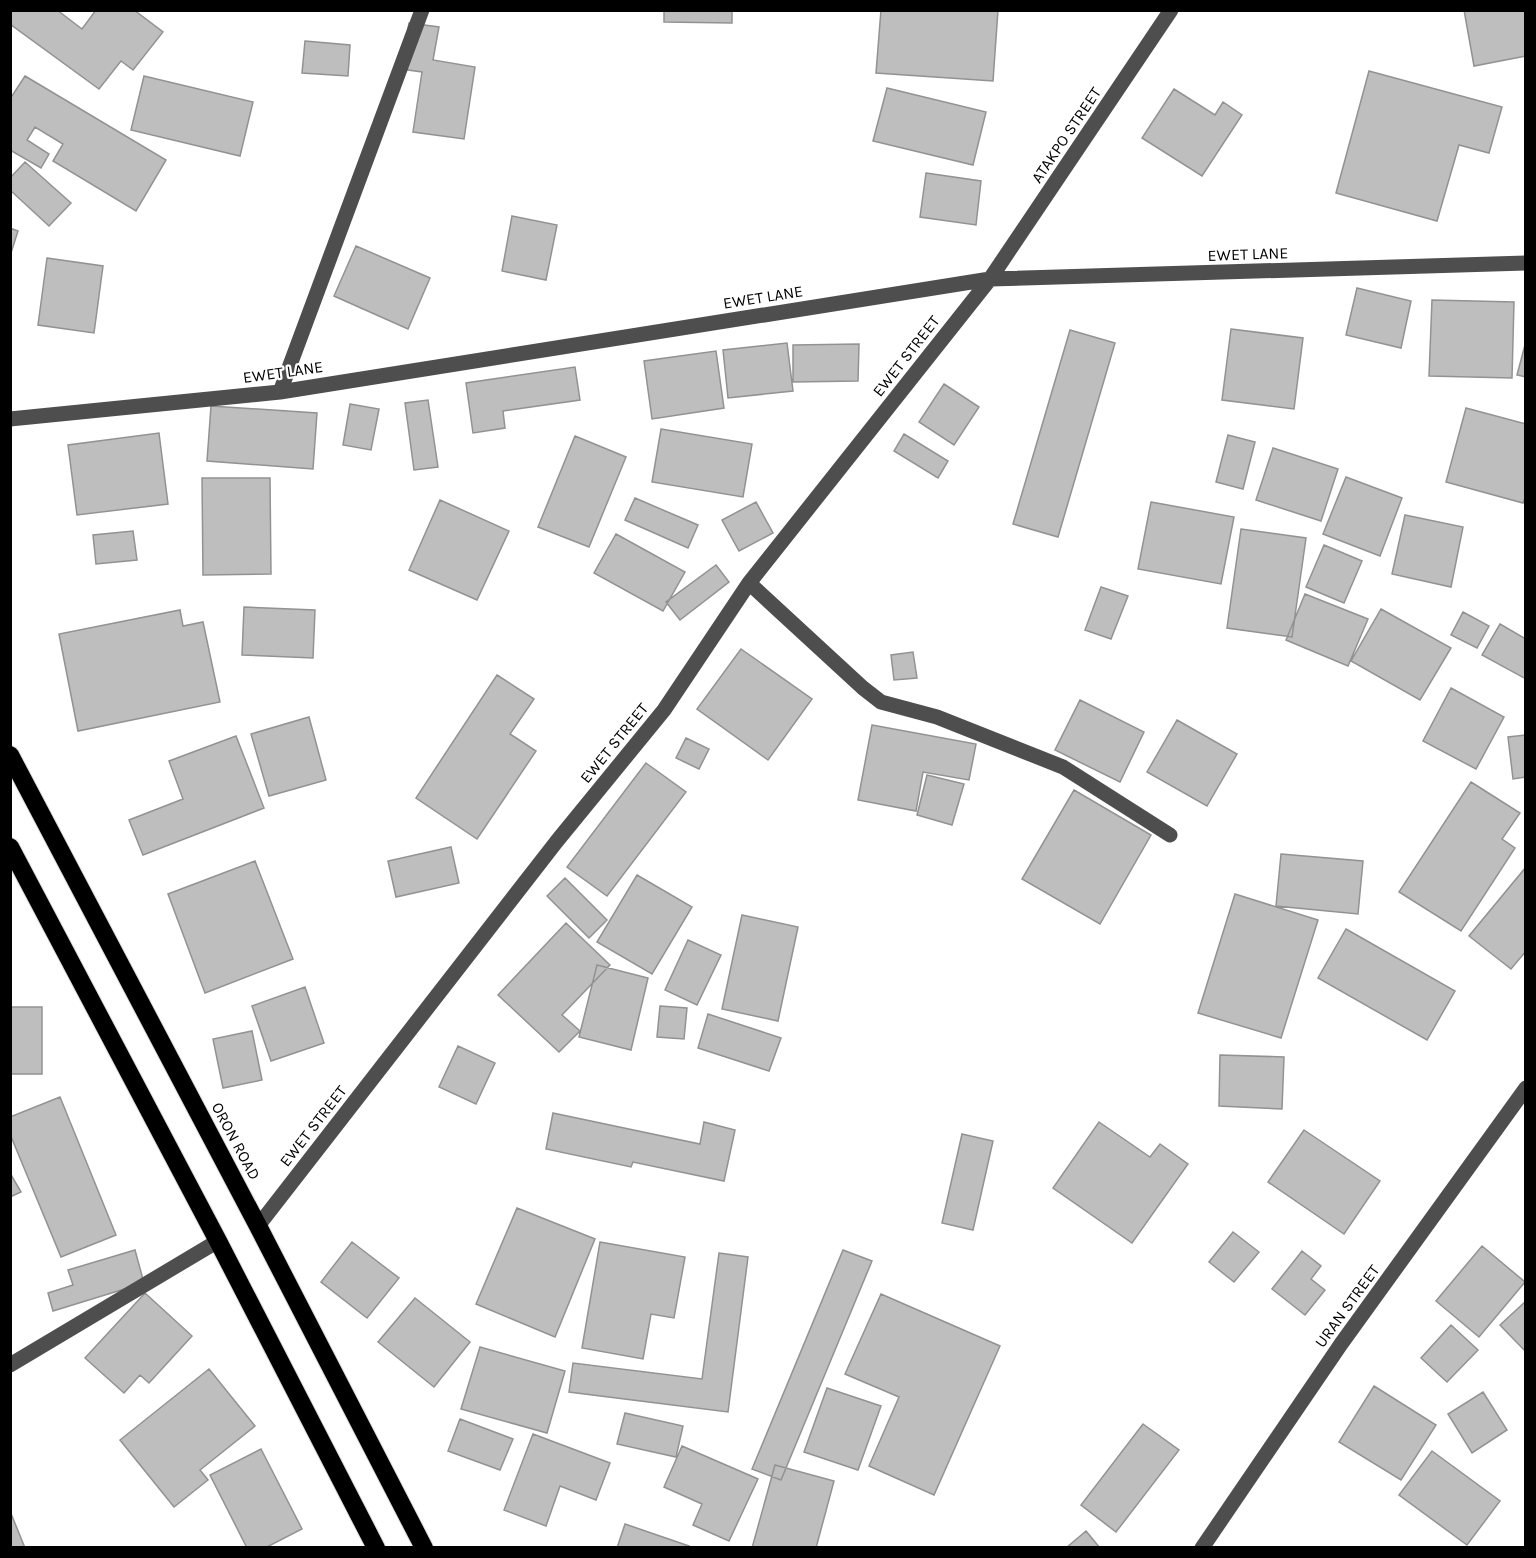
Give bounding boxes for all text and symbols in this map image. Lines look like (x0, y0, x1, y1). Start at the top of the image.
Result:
street label: ATAKPO STREET (1027, 84, 1105, 186)
street label: EWET LANE (1207, 243, 1289, 265)
street label: EWET LANE (722, 281, 804, 313)
street label: EWET STREET (868, 312, 944, 400)
street label: EWET LANE (242, 357, 324, 387)
street label: EWET STREET (576, 699, 652, 787)
street label: EWET STREET (275, 1082, 351, 1170)
street label: ORON ROAD (208, 1099, 264, 1183)
street label: URAN STREET (1311, 1261, 1383, 1351)

